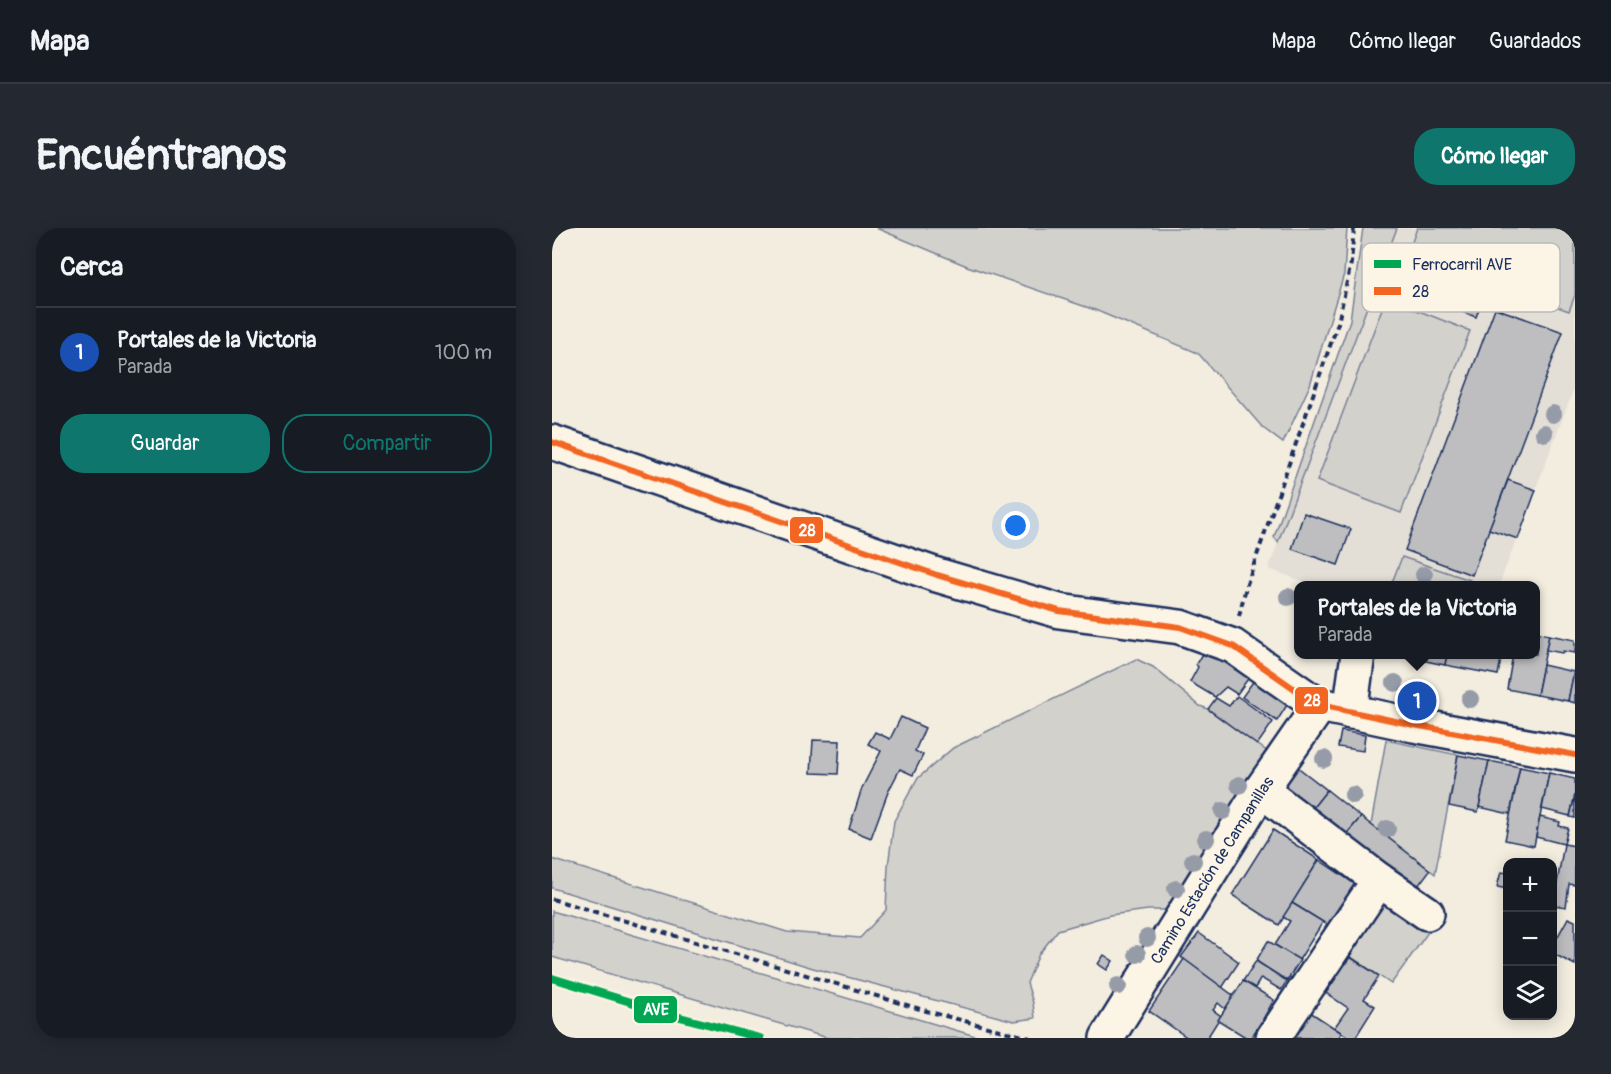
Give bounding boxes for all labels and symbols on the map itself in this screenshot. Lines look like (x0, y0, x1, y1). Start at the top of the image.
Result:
legend (1362, 243, 1560, 312)
text: Ferrocarril AVE (1412, 255, 1512, 275)
text: 28 (1412, 282, 1429, 302)
your location (1001, 511, 1030, 540)
line badge: 28 (789, 516, 824, 544)
text: 28 (798, 521, 816, 541)
pin: 1 (1398, 678, 1436, 724)
line badge: 28 (1294, 686, 1329, 715)
text: 28 (1303, 691, 1321, 711)
street label: Camino Estación de Campanillas (1147, 773, 1278, 968)
line badge: AVE (633, 995, 678, 1024)
text: AVE (643, 1000, 670, 1020)

